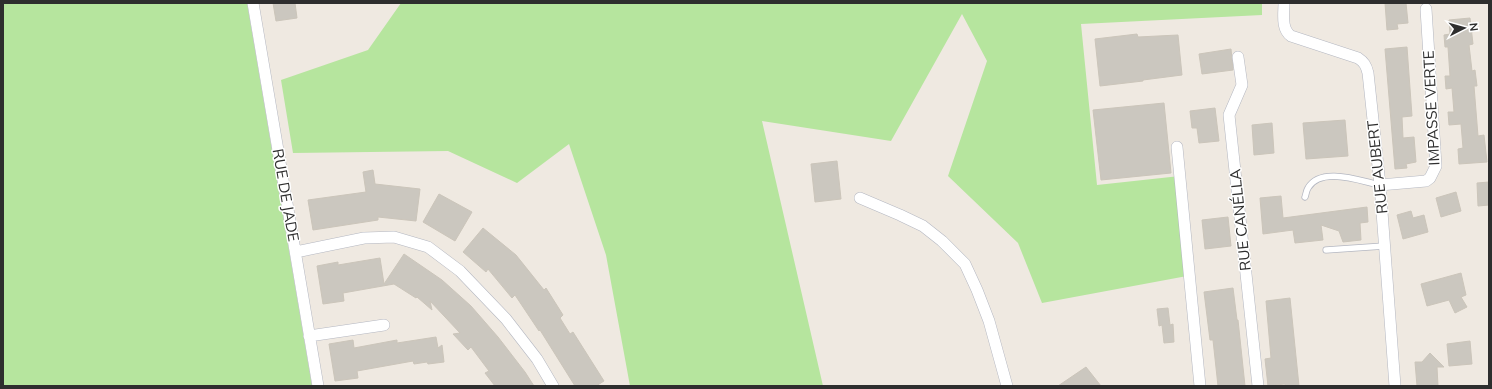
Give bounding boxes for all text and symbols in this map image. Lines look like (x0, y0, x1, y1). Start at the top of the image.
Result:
north arrow (1444, 8, 1484, 48)
text: N (1467, 22, 1481, 32)
street label: IMPASSE VERTE (1418, 50, 1443, 166)
street label: RUE AUBERT (1363, 119, 1391, 215)
street label: RUE DE JADE (268, 147, 304, 243)
street label: RUE CANÉLLA (1225, 168, 1255, 272)

